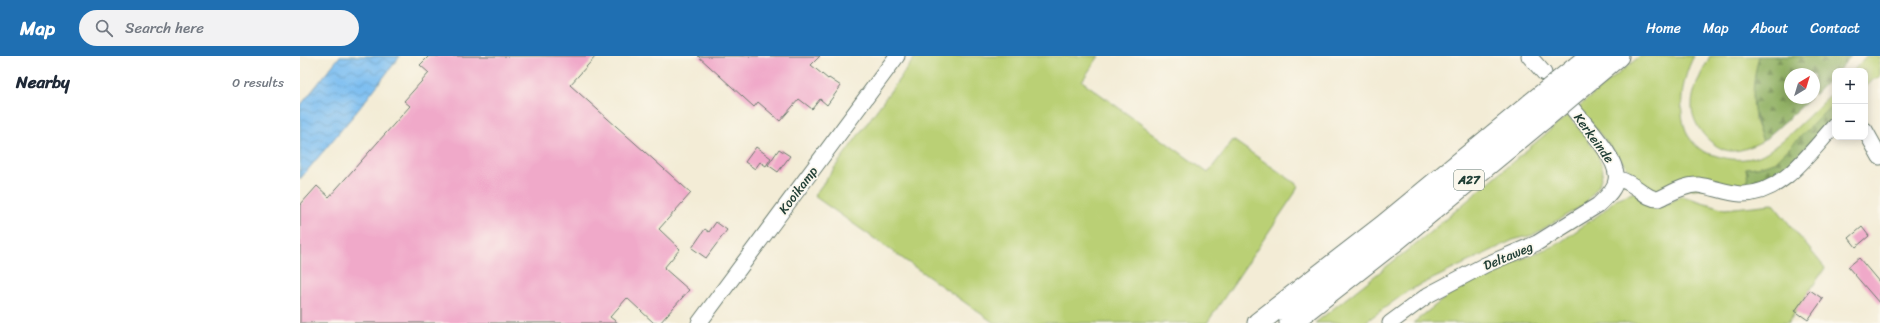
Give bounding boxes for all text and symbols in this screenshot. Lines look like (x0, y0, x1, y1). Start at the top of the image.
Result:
search box (79, 10, 359, 46)
text: Map (20, 12, 55, 45)
text: Search here (125, 15, 204, 41)
text: Home (1646, 16, 1681, 41)
text: Map (1703, 16, 1729, 41)
text: About (1751, 16, 1788, 41)
text: Contact (1810, 16, 1860, 41)
icon: search (93, 17, 115, 39)
text: Nearby (16, 67, 70, 97)
north arrow (1784, 68, 1820, 104)
map controls (1832, 68, 1868, 140)
button: + (1832, 68, 1868, 104)
text: 0 results (232, 71, 284, 94)
button: − (1832, 104, 1868, 140)
street label: Kerkeinde (1568, 108, 1620, 168)
street label: Kooikamp (772, 161, 824, 219)
road number: A27 (1454, 170, 1484, 190)
street label: Deltaweg (1479, 235, 1537, 277)

